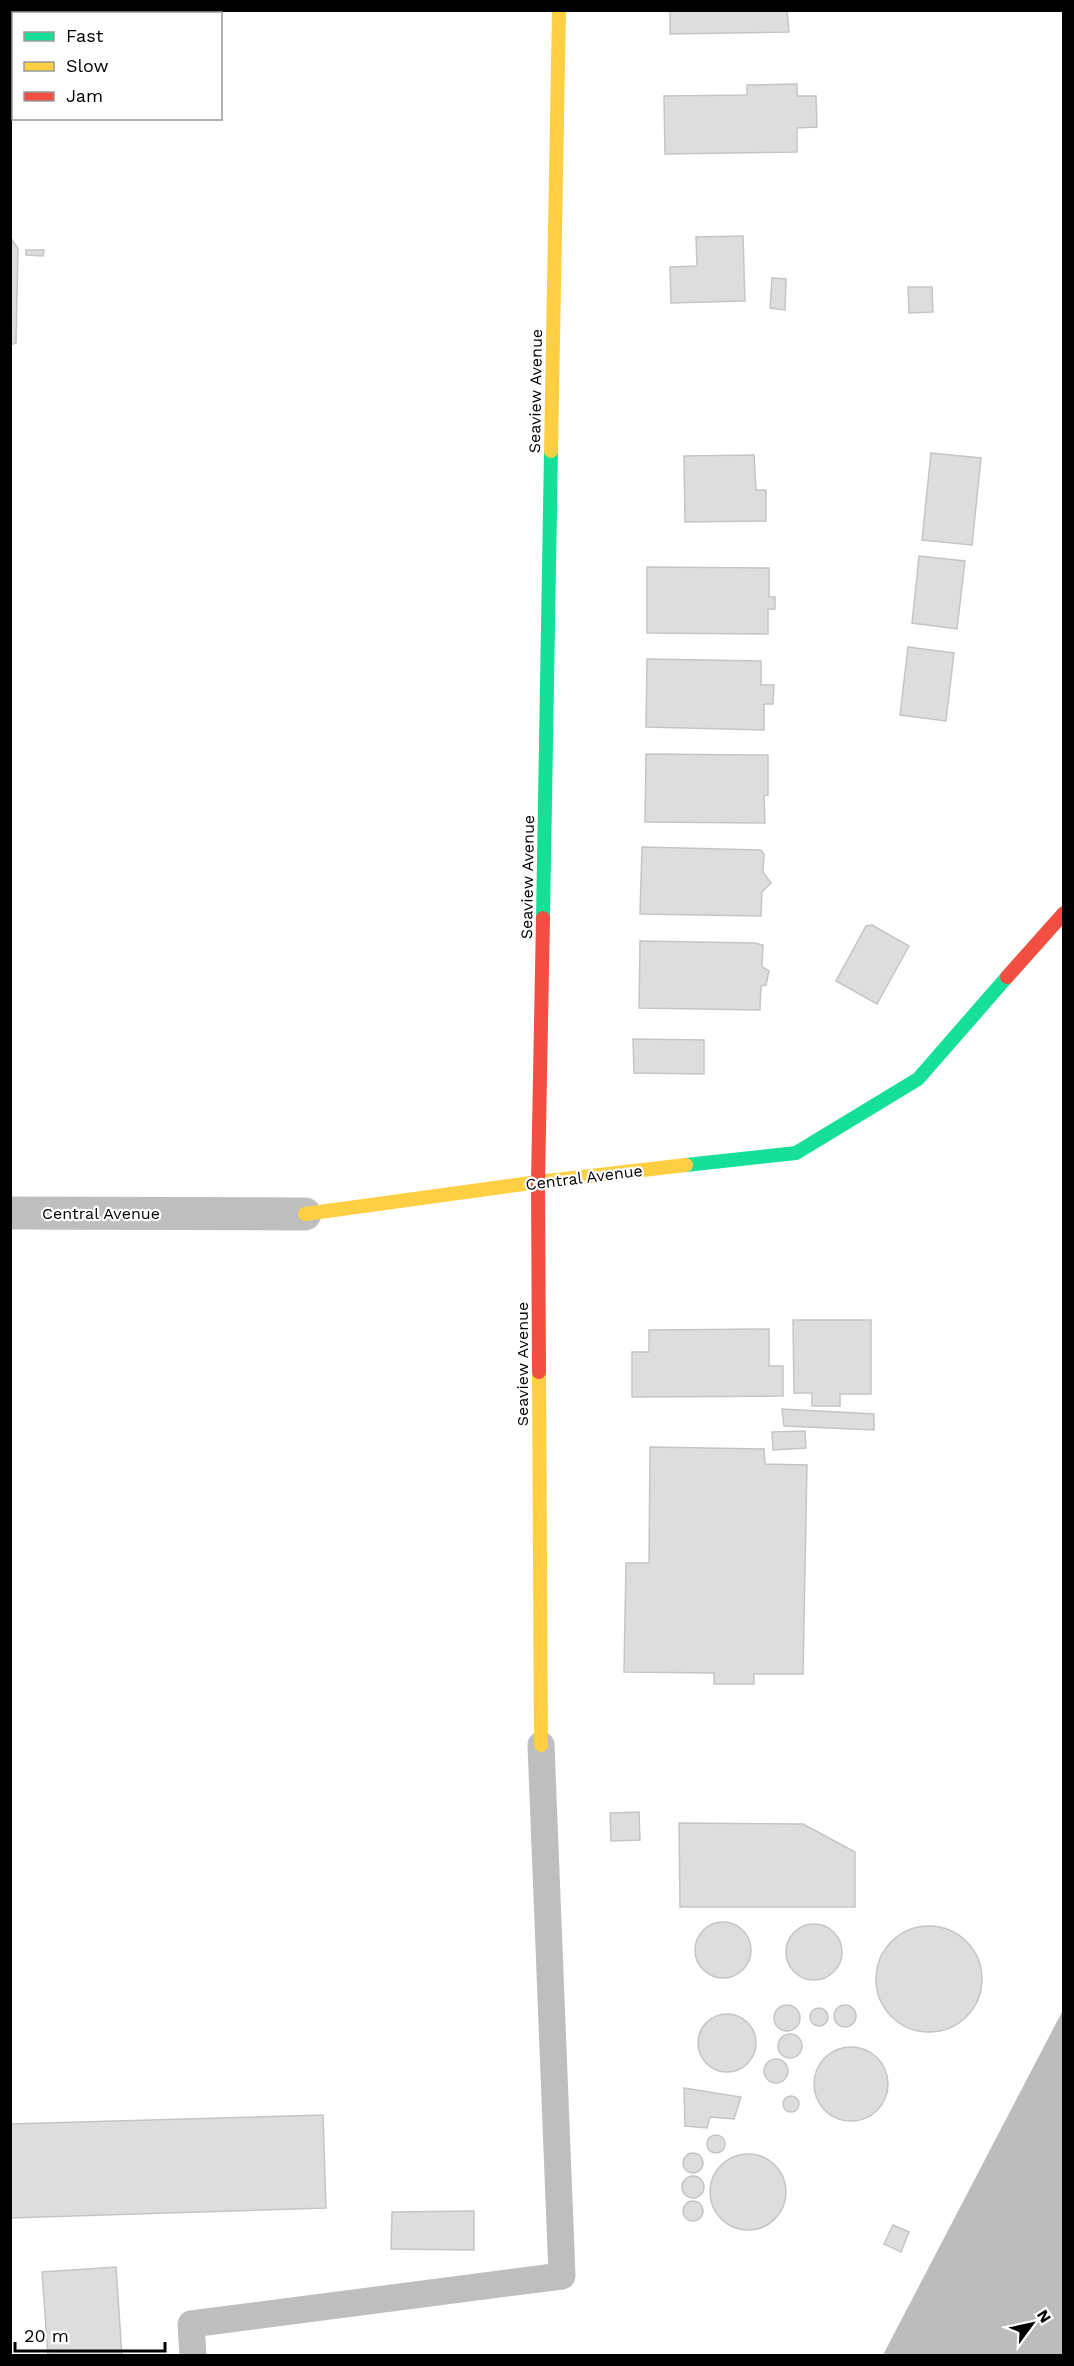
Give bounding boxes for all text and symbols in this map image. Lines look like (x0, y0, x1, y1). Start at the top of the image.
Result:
legend (12, 12, 222, 120)
text: Fast (66, 25, 104, 46)
text: Slow (66, 55, 109, 76)
text: Jam (66, 85, 103, 106)
street label: Seaview Avenue (525, 329, 546, 453)
street label: Seaview Avenue (517, 815, 538, 939)
street label: Central Avenue (524, 1161, 644, 1194)
street label: Central Avenue (42, 1204, 160, 1223)
street label: Seaview Avenue (513, 1302, 532, 1426)
north arrow (1002, 2294, 1062, 2354)
text: N (1033, 2306, 1055, 2326)
scale bar (15, 2315, 165, 2353)
text: 20 m (24, 2325, 69, 2346)

